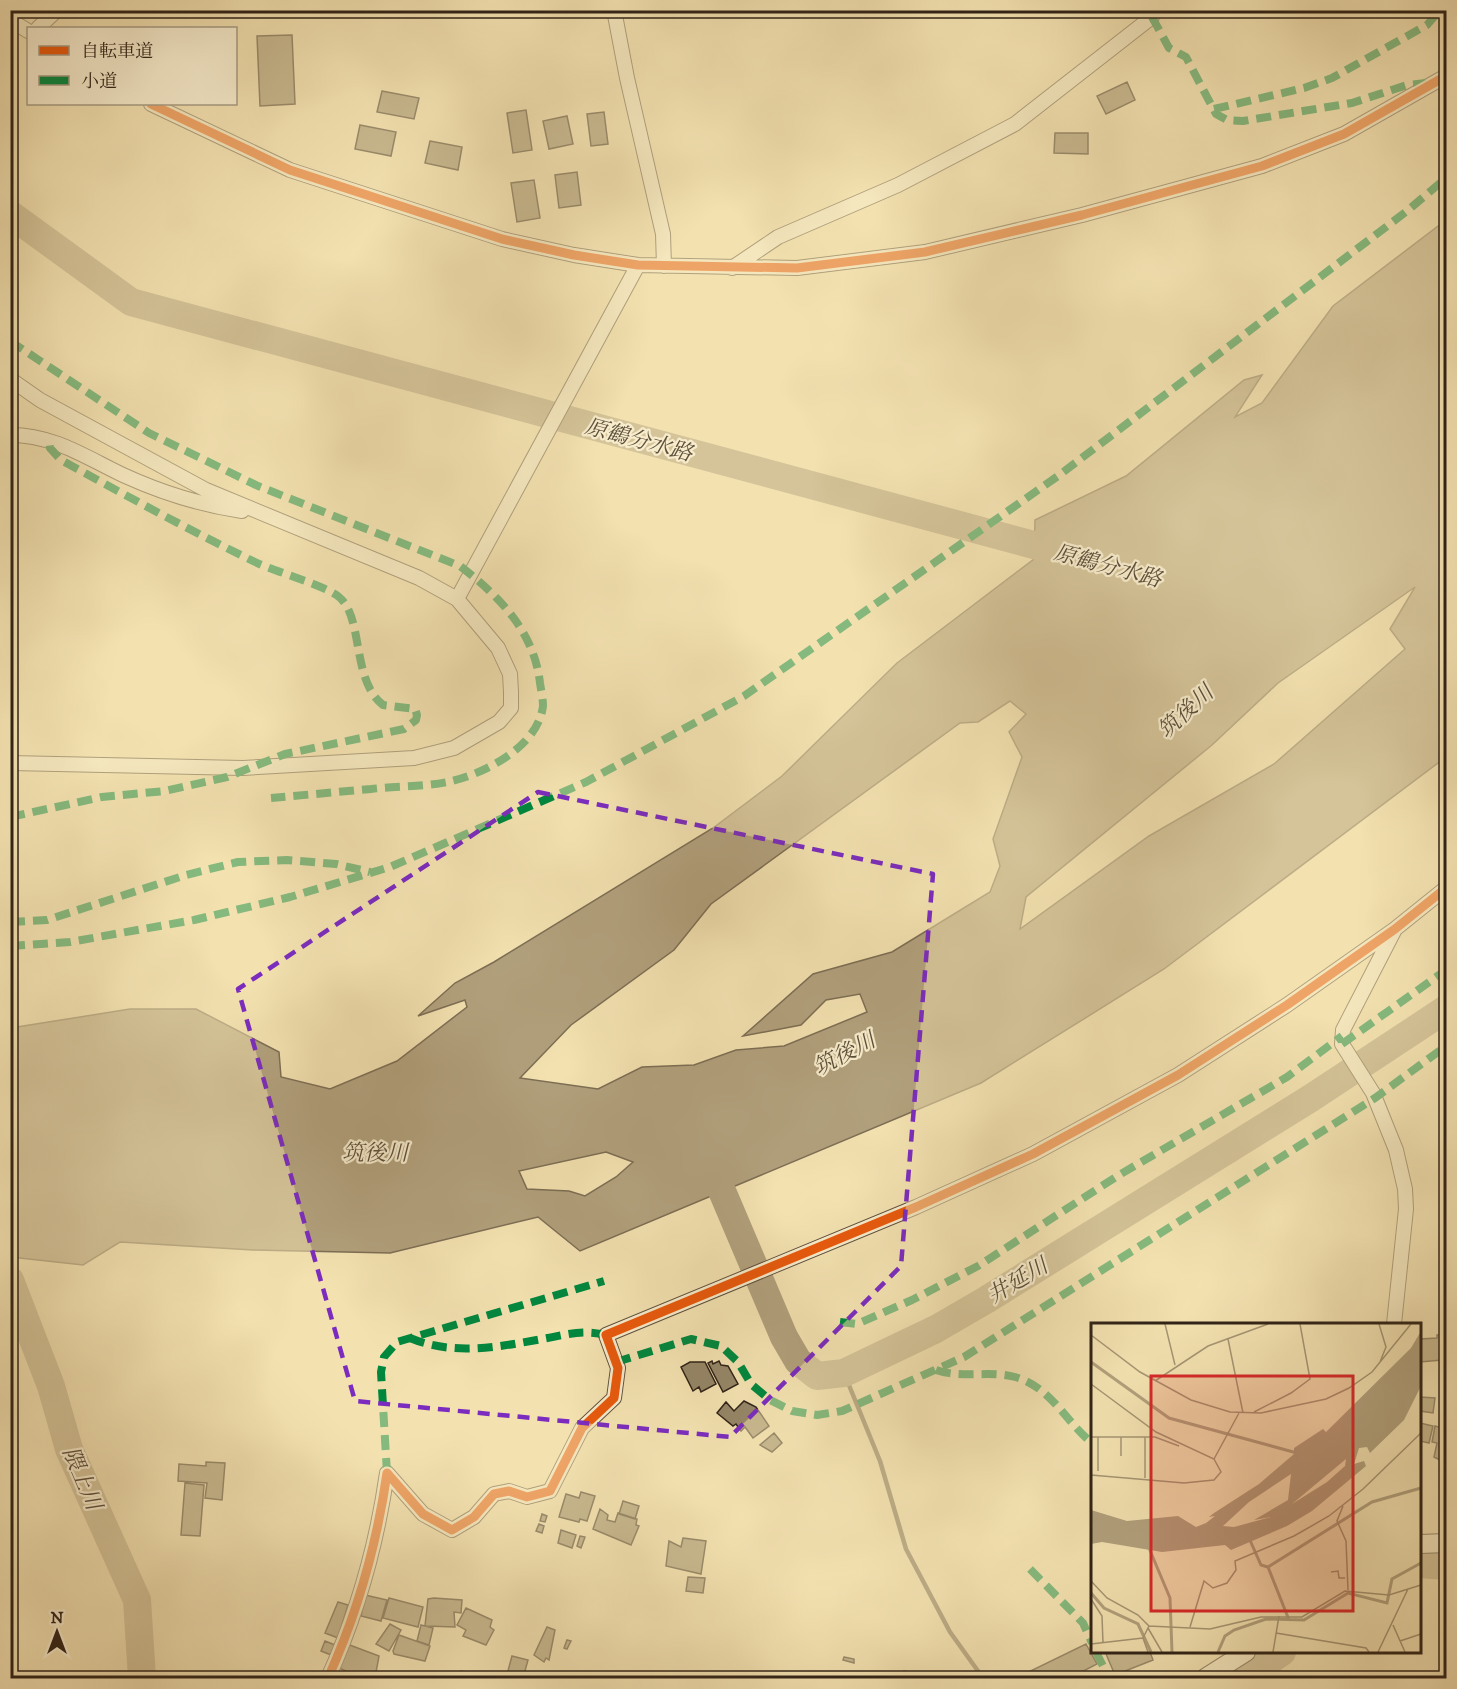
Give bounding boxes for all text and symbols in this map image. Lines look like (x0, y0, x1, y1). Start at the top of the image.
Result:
legend (27, 27, 237, 105)
text: 自転車道 (81, 41, 153, 63)
text: 小道 (81, 71, 117, 93)
water label: 原鶴分水路 (582, 413, 697, 468)
water label: 原鶴分水路 (1051, 539, 1166, 594)
water label: 筑後川 (1153, 678, 1221, 744)
water label: 筑後川 (809, 1026, 882, 1082)
water label: 筑後川 (342, 1140, 410, 1167)
water label: 井延川 (983, 1252, 1055, 1310)
inset map (1091, 1323, 1421, 1653)
water label: 隈上川 (56, 1443, 108, 1516)
north arrow (27, 1602, 87, 1662)
text: N (50, 1608, 64, 1628)

